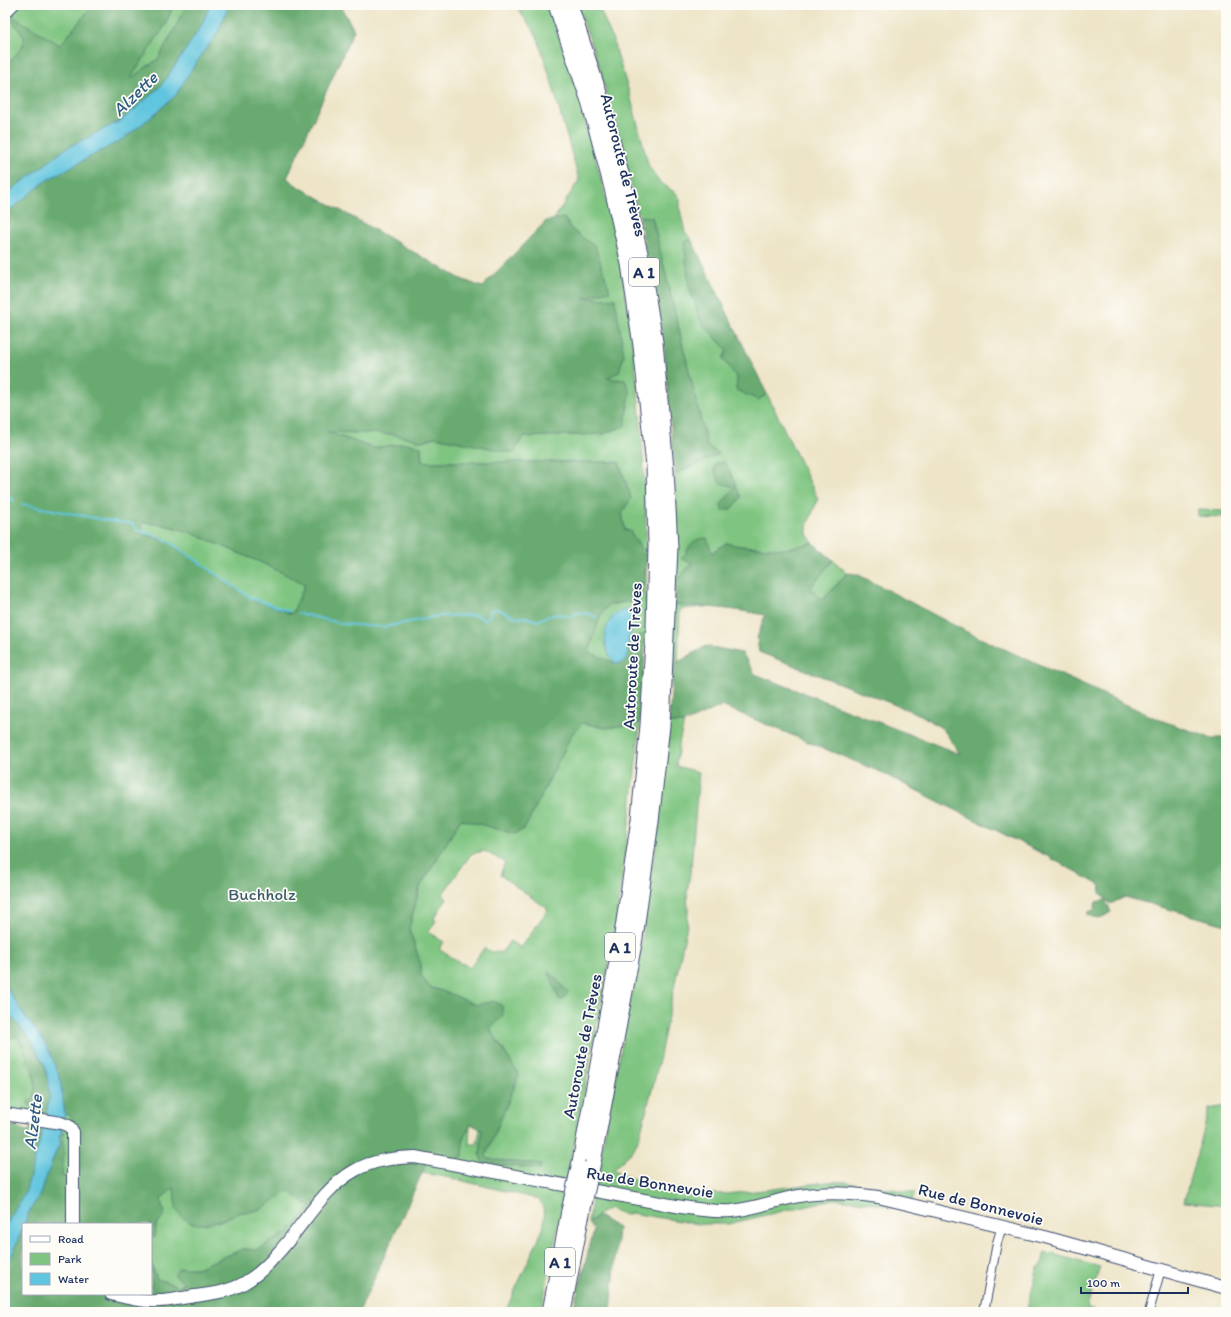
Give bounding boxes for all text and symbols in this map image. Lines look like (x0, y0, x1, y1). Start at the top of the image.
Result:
water label: Alzette (108, 66, 163, 121)
street label: Autoroute de Trèves (597, 91, 651, 239)
road number: A 1 (629, 258, 659, 286)
street label: Autoroute de Trèves (618, 582, 646, 730)
park label: Buchholz (228, 884, 296, 904)
road number: A 1 (605, 933, 635, 961)
street label: Autoroute de Trèves (558, 972, 606, 1120)
water label: Alzette (19, 1092, 47, 1151)
street label: Rue de Bonnevoie (585, 1162, 715, 1202)
street label: Rue de Bonnevoie (916, 1179, 1046, 1229)
legend (22, 1223, 152, 1295)
text: Road (58, 1232, 84, 1246)
road number: A 1 (545, 1248, 575, 1276)
text: Park (58, 1252, 82, 1266)
scale bar (1081, 1269, 1188, 1295)
text: Water (58, 1272, 89, 1286)
text: 100 m (1087, 1276, 1120, 1290)

